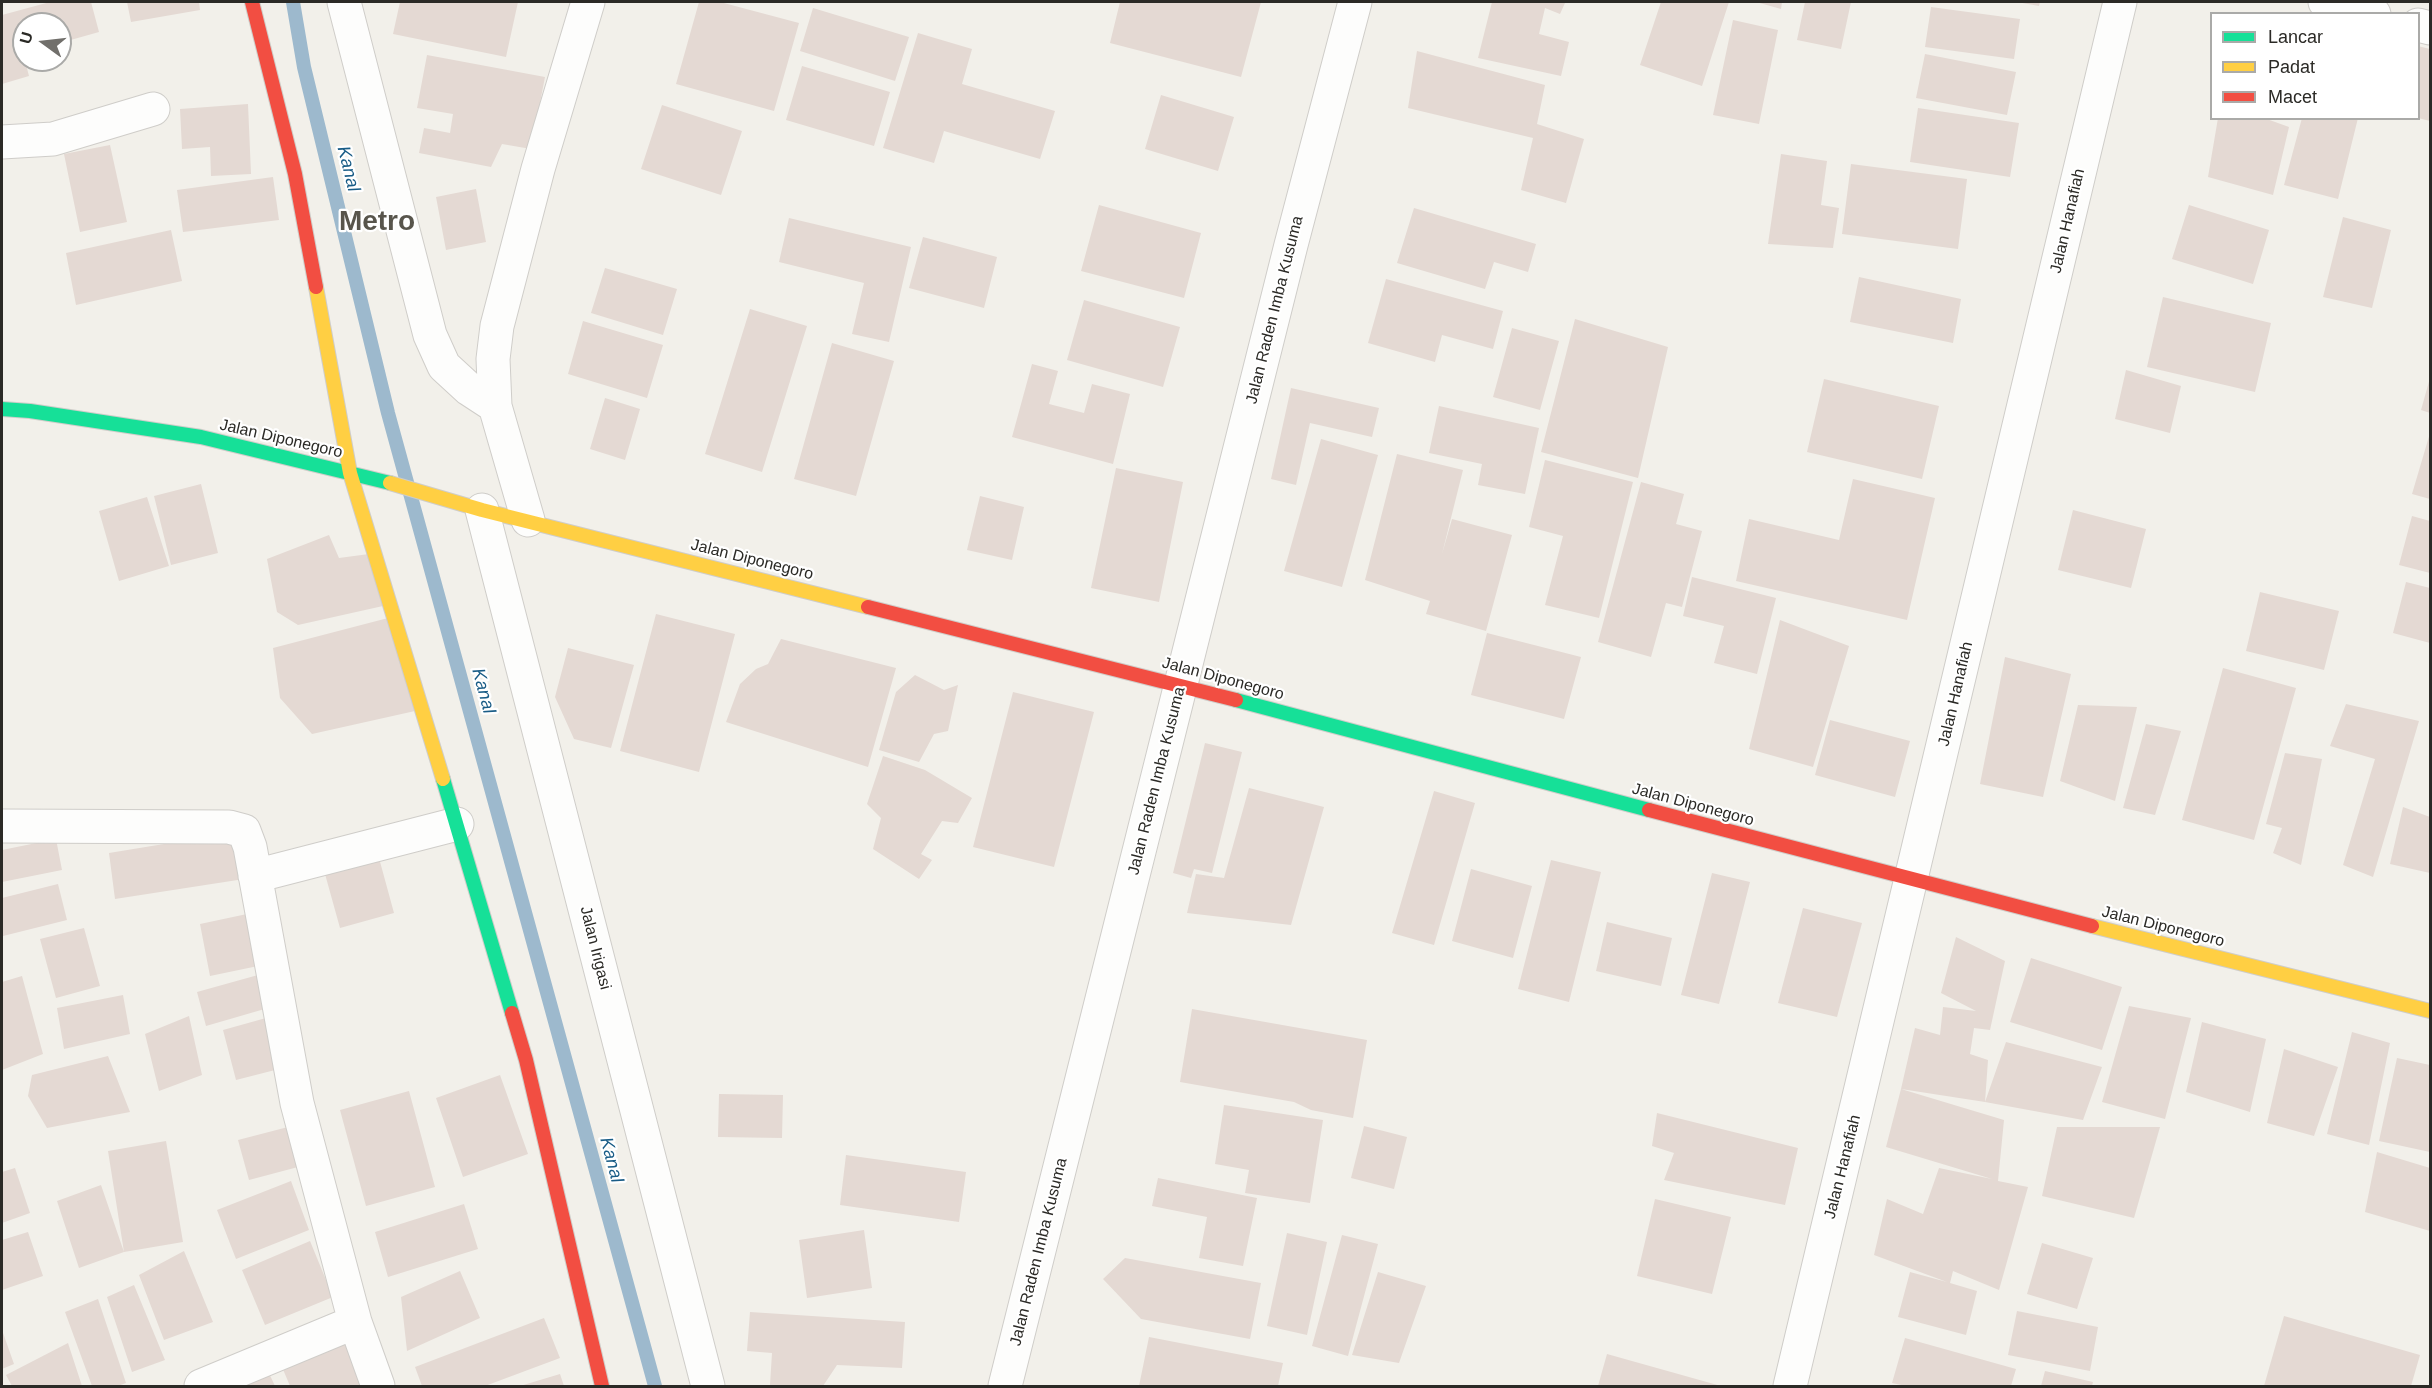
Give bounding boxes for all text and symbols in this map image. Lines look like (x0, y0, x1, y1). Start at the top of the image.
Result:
north arrow (12, 12, 72, 72)
legend (2210, 12, 2420, 120)
text: Lancar (2268, 27, 2323, 47)
text: U (16, 30, 36, 46)
text: Padat (2268, 57, 2315, 77)
text: Macet (2268, 87, 2317, 107)
water label: Kanal (332, 144, 364, 194)
street label: Jalan Hanafiah (2047, 167, 2089, 275)
district label: Metro (339, 205, 415, 239)
street label: Jalan Raden Imba Kusuma (1242, 214, 1308, 406)
street label: Jalan Diponegoro (218, 416, 344, 462)
street label: Jalan Diponegoro (689, 536, 815, 584)
street label: Jalan Hanafiah (1935, 640, 1977, 748)
street label: Jalan Diponegoro (1160, 653, 1286, 705)
water label: Kanal (467, 666, 499, 716)
street label: Jalan Raden Imba Kusuma (1124, 685, 1190, 877)
street label: Jalan Diponegoro (1630, 779, 1756, 831)
street label: Jalan Diponegoro (2100, 903, 2226, 951)
street label: Jalan Irigasi (575, 904, 615, 992)
street label: Jalan Hanafiah (1821, 1113, 1865, 1221)
water label: Kanal (595, 1135, 627, 1185)
street label: Jalan Raden Imba Kusuma (1006, 1156, 1072, 1348)

